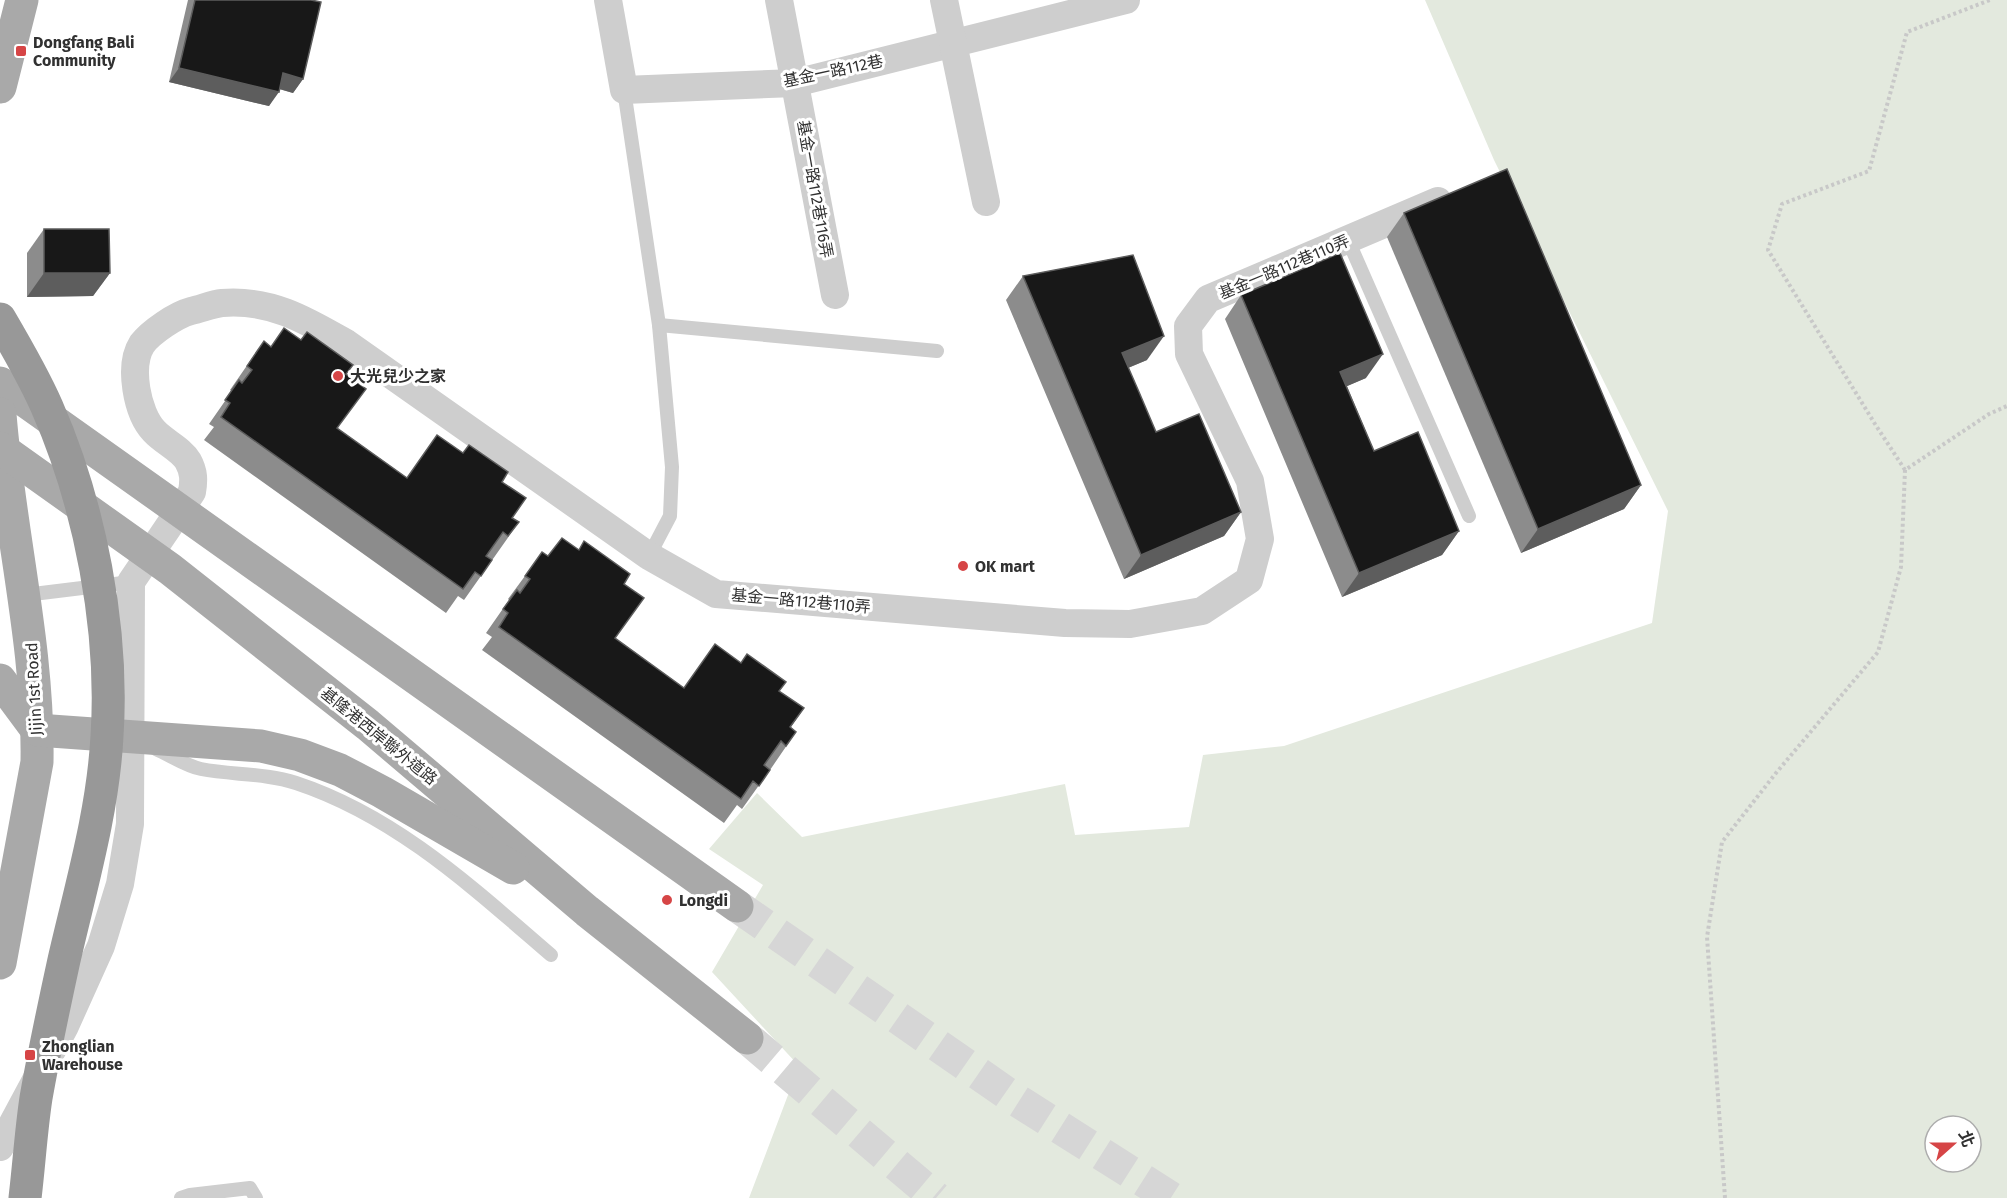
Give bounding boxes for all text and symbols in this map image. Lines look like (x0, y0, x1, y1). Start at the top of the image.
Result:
place label: Dongfang Bali Community (33, 33, 134, 70)
marker: Dongfang Bali Community (14, 44, 28, 58)
street label: 基金一路112巷 (781, 51, 885, 91)
street label: 基金一路112巷116弄 (794, 119, 836, 259)
street label: 基金一路112巷110弄 (1216, 231, 1352, 303)
place label: 大光兒少之家 (350, 367, 446, 386)
marker: 大光兒少之家 (331, 369, 345, 383)
place label: OK mart (975, 557, 1036, 576)
marker: OK mart (956, 559, 970, 573)
street label: 基金一路112巷110弄 (730, 585, 872, 617)
street label: Jijin 1st Road (22, 642, 46, 736)
street label: 基隆港西岸聯外道路 (317, 683, 441, 789)
place label: Longdi (679, 891, 728, 910)
marker: Longdi (660, 893, 674, 907)
place label: Zhonglian Warehouse (42, 1037, 123, 1074)
marker: Zhonglian Warehouse (23, 1048, 37, 1062)
north arrow (1923, 1114, 1983, 1174)
text: 北 (1955, 1128, 1978, 1150)

